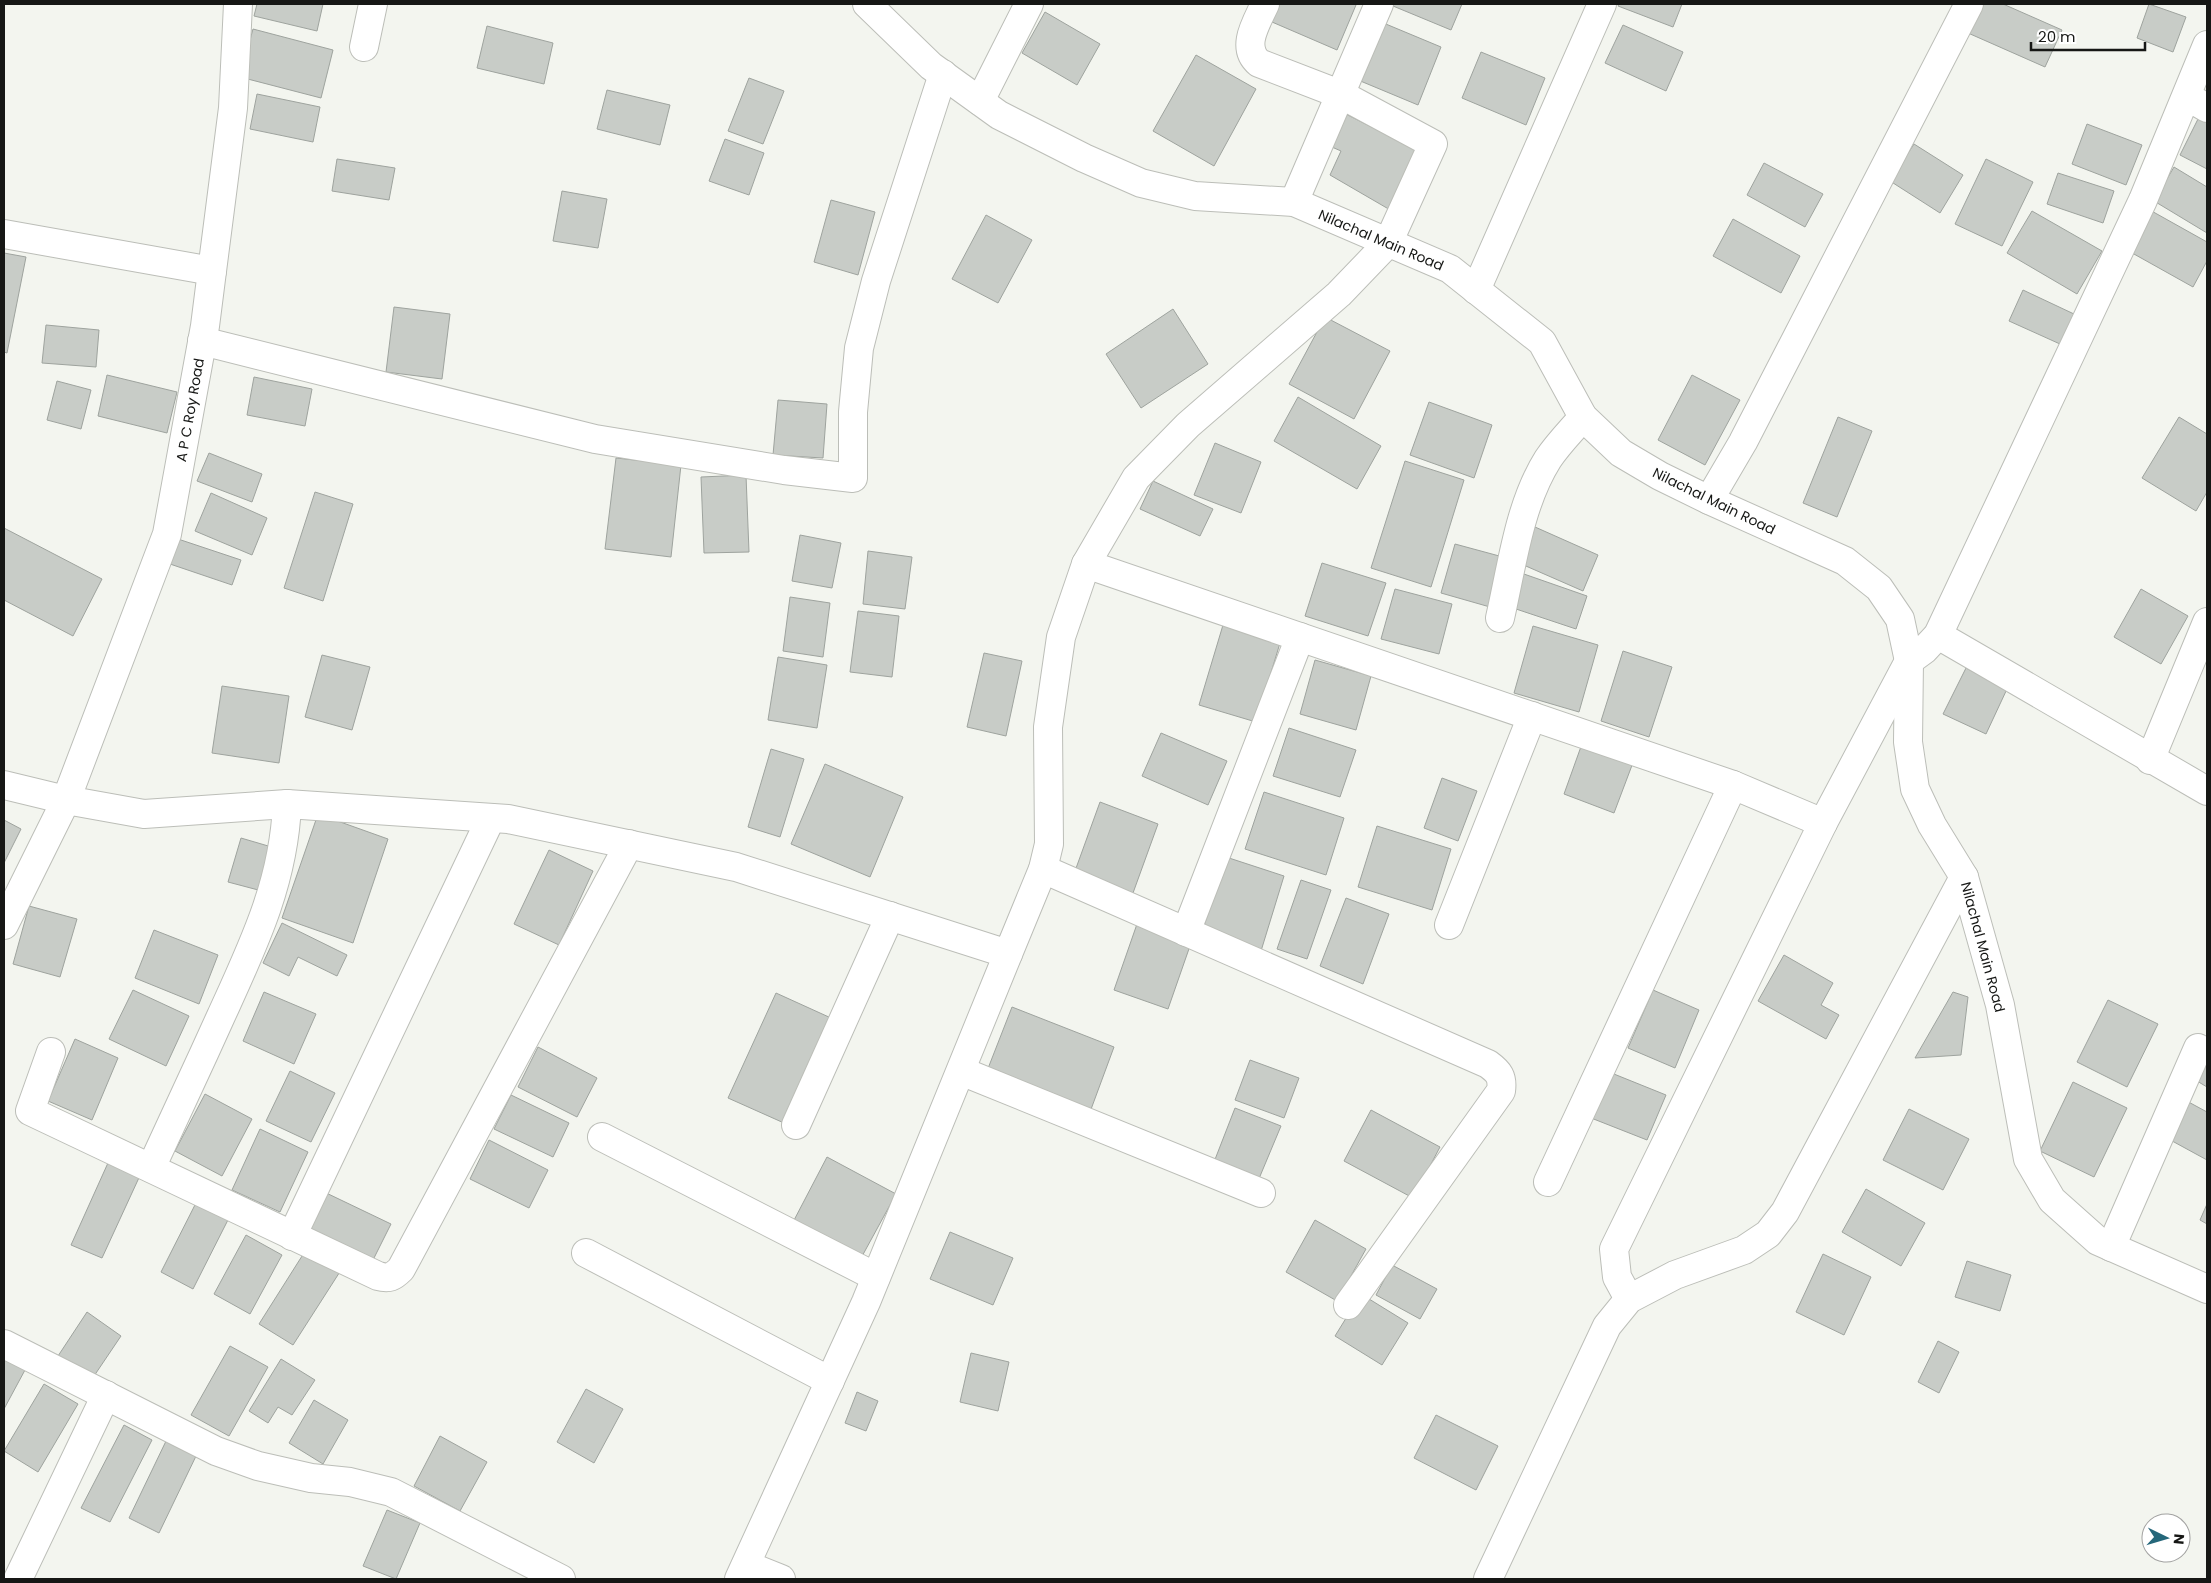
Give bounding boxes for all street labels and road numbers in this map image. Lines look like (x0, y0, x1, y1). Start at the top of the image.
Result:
street label: Nilachal Main Road (1315, 205, 1447, 275)
street label: A P C Roy Road (171, 357, 209, 463)
street label: Nilachal Main Road (1649, 463, 1779, 539)
street label: Nilachal Main Road (1956, 880, 2010, 1014)

